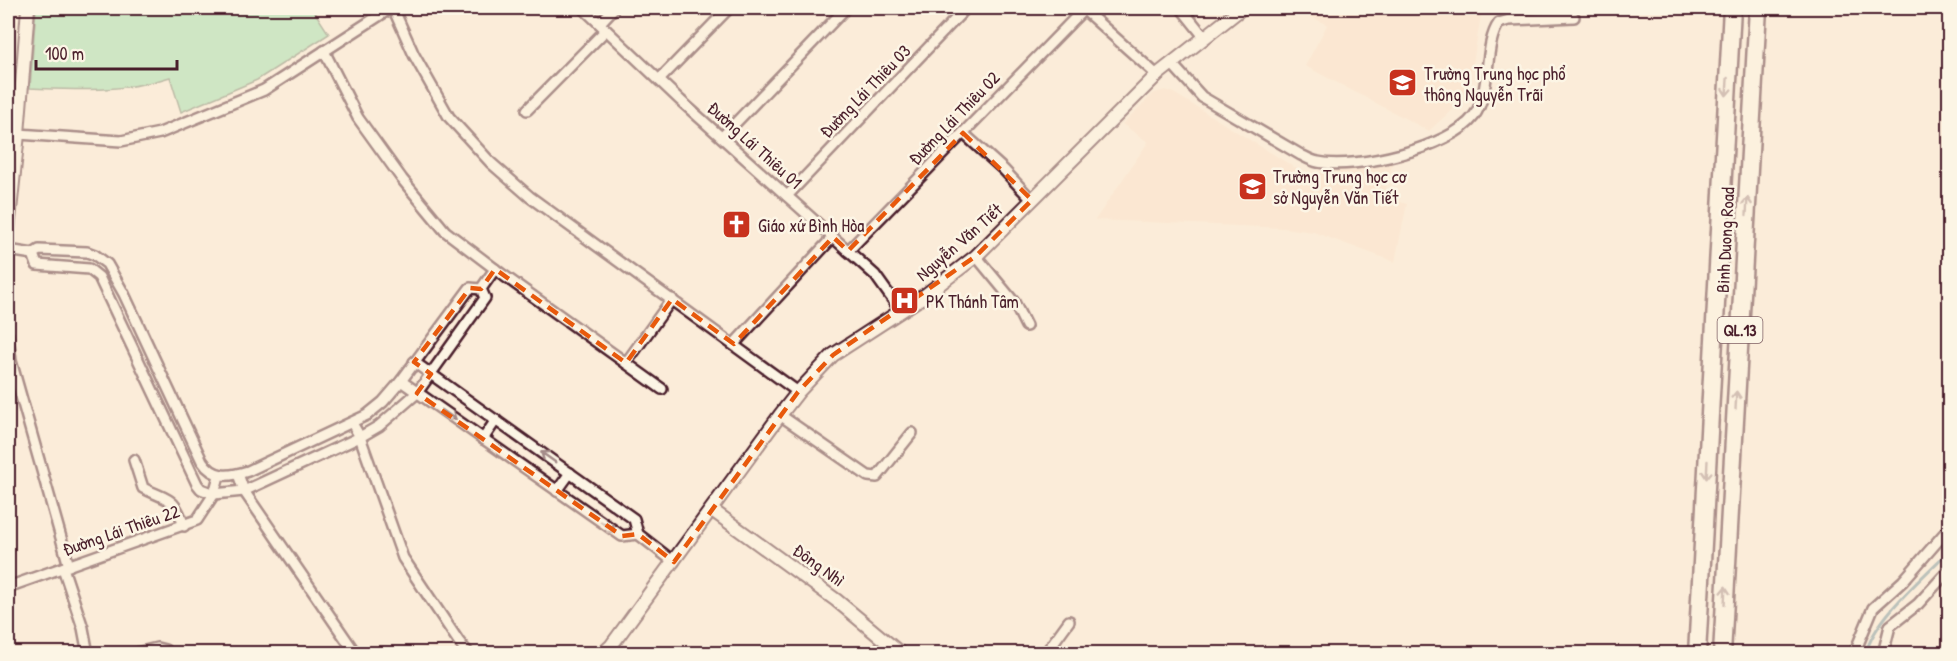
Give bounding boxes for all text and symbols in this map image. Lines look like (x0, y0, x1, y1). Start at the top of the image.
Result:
scale bar (36, 33, 177, 71)
street label: Đường Lái Thiêu 03 (814, 39, 916, 143)
text: 100 m (45, 41, 84, 66)
place label: Trường Trung học phổ thông Nguyễn Trãi (1424, 61, 1565, 107)
street label: Đường Lái Thiêu 02 (903, 65, 1006, 170)
school or university icon: Trường Trung học phổ thông Nguyễn Trãi (1387, 67, 1419, 99)
one-way arrow (1721, 76, 1732, 96)
street label: Đường Lái Thiêu 01 (702, 96, 808, 194)
place label: Trường Trung học cơ sở Nguyễn Văn Tiết (1273, 164, 1408, 210)
school or university icon: Trường Trung học cơ sở Nguyễn Văn Tiết (1236, 170, 1268, 202)
street label: Binh Duong Road (1710, 187, 1740, 293)
one-way arrow (1741, 196, 1752, 216)
street label: Nguyễn Văn Tiết (910, 197, 1008, 287)
church icon: Giáo xứ Bình Hòa (721, 209, 753, 241)
place label: Giáo xứ Bình Hòa (758, 213, 864, 238)
hospital icon: PK Thánh Tâm (889, 285, 921, 317)
place label: PK Thánh Tâm (926, 289, 1019, 314)
road number: QL.13 (1718, 317, 1762, 343)
one-way arrow (1730, 391, 1741, 411)
one-way arrow (440, 409, 456, 421)
one-way arrow (541, 451, 557, 463)
one-way arrow (1701, 460, 1712, 480)
street label: Đường Lái Thiêu 22 (59, 498, 183, 562)
one-way arrow (600, 521, 616, 533)
street label: Đông Nhì (788, 538, 850, 592)
one-way arrow (1720, 586, 1731, 606)

